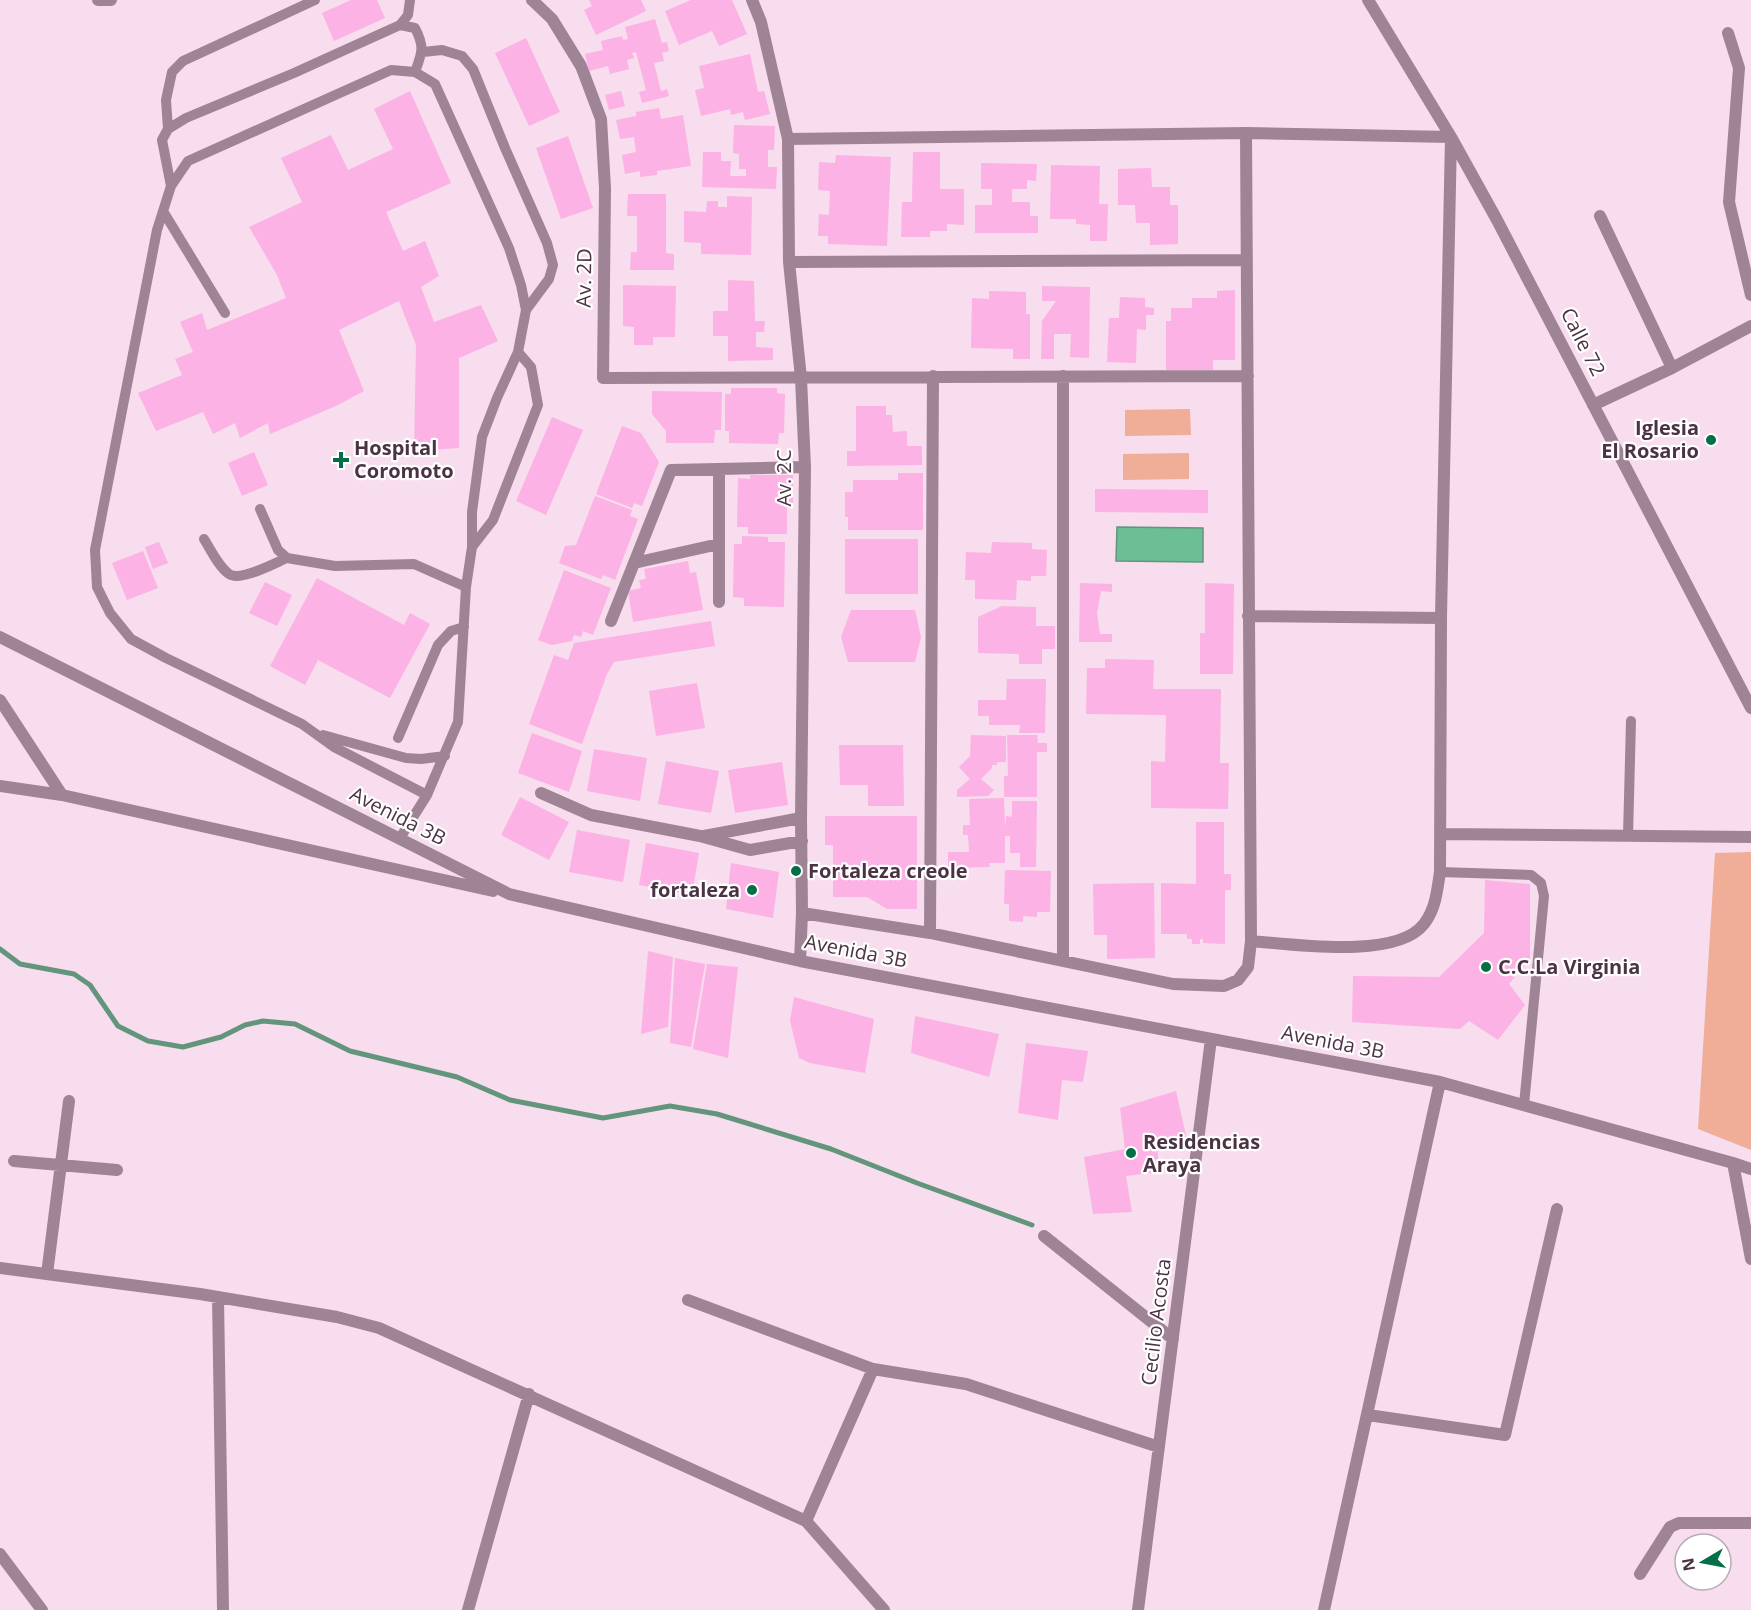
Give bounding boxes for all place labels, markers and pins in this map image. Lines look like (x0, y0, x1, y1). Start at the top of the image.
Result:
place label: Iglesia El Rosario (1601, 414, 1699, 464)
marker: Iglesia El Rosario (1704, 433, 1718, 447)
place label: Hospital Coromoto (354, 434, 454, 484)
marker: Hospital Coromoto (332, 451, 350, 469)
place label: Fortaleza creole (808, 857, 968, 884)
marker: Fortaleza creole (789, 864, 803, 878)
place label: fortaleza (650, 876, 740, 903)
marker: fortaleza (745, 883, 759, 897)
place label: C.C.La Virginia (1498, 953, 1640, 980)
marker: C.C.La Virginia (1479, 960, 1493, 974)
place label: Residencias Araya (1143, 1128, 1260, 1178)
marker: Residencias Araya (1124, 1146, 1138, 1160)

